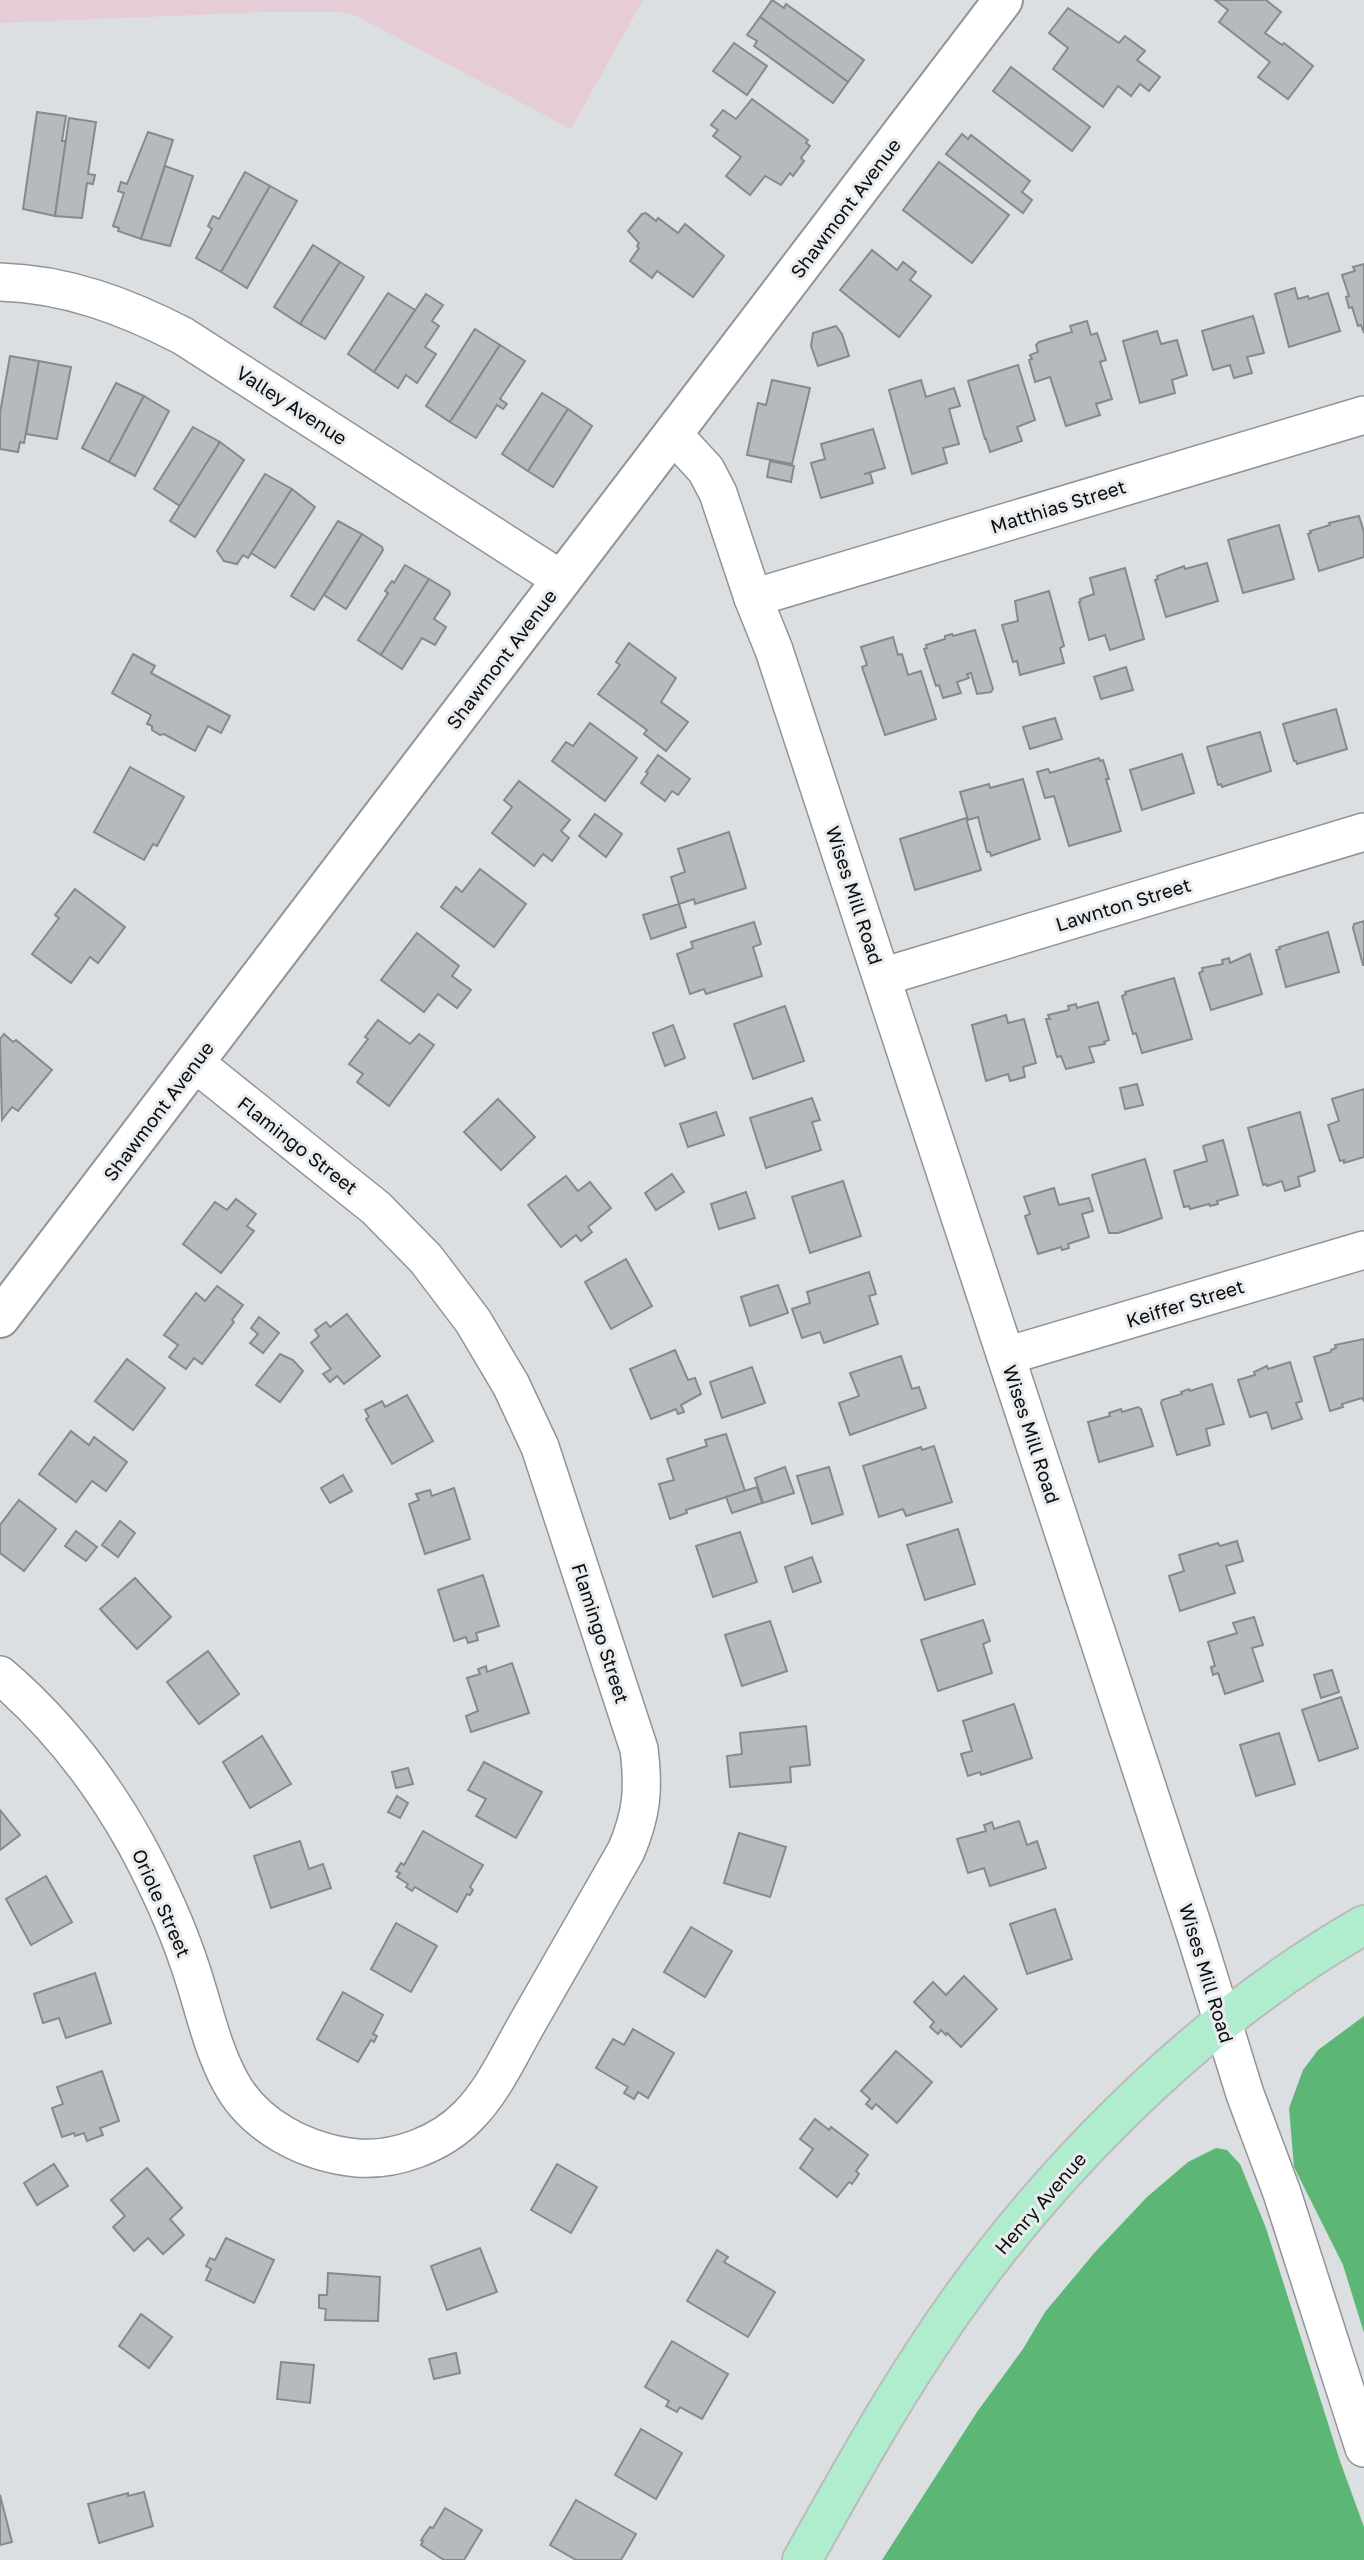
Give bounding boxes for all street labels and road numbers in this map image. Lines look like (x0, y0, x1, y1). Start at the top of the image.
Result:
street label: Shawmont Avenue (785, 134, 905, 282)
street label: Valley Avenue (232, 361, 352, 449)
street label: Matthias Street (987, 474, 1129, 538)
street label: Shawmont Avenue (441, 585, 561, 733)
street label: Wises Mill Road (822, 823, 888, 967)
street label: Lawnton Street (1053, 873, 1193, 935)
street label: Shawmont Avenue (98, 1037, 218, 1185)
street label: Flamingo Street (233, 1091, 363, 1199)
street label: Keiffer Street (1123, 1274, 1247, 1332)
street label: Wises Mill Road (999, 1362, 1065, 1506)
street label: Flamingo Street (568, 1560, 634, 1706)
street label: Oriole Street (128, 1845, 196, 1961)
street label: Wises Mill Road (1175, 1901, 1239, 2045)
street label: Henry Avenue (989, 2147, 1091, 2259)

